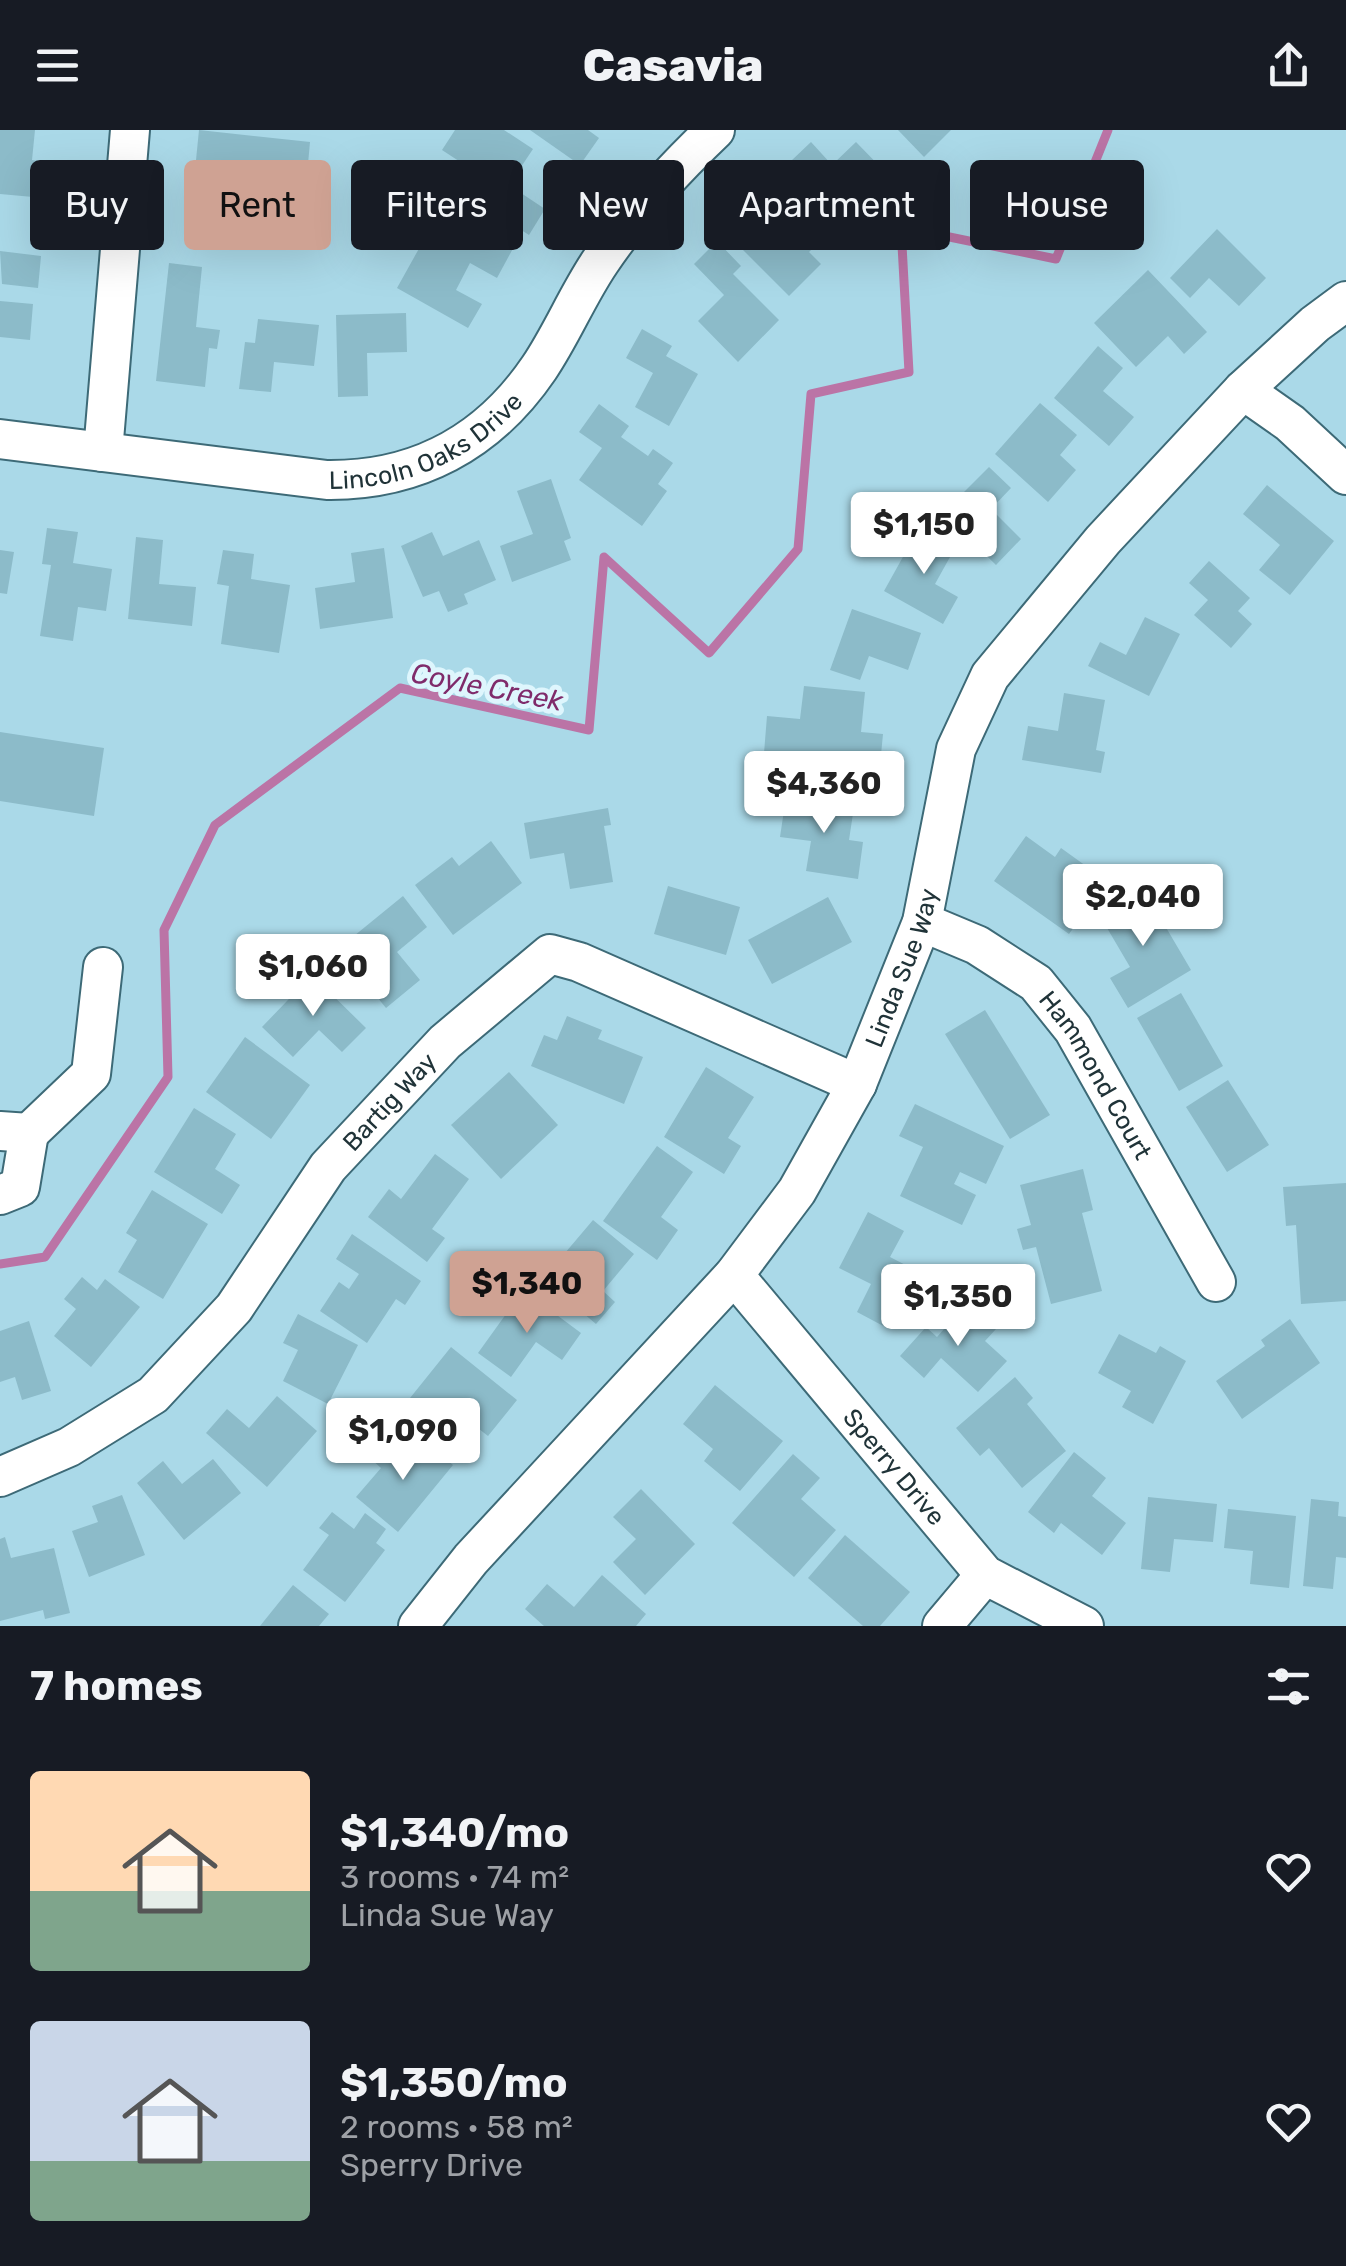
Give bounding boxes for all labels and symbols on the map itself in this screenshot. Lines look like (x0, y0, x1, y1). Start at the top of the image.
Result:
street label: Lincoln Oaks Drive (329, 386, 528, 495)
pin: $1,150 (843, 492, 1005, 577)
water label: Coyle Creek (408, 656, 566, 718)
pin: $4,360 (743, 751, 905, 836)
pin: $2,040 (1062, 864, 1224, 949)
street label: Linda Sue Way (859, 886, 943, 1051)
pin: $1,060 (232, 934, 394, 1019)
street label: Hammond Court (1034, 985, 1158, 1164)
street label: Bartig Way (337, 1046, 442, 1156)
pin: $1,340 (446, 1251, 608, 1336)
pin: $1,350 (877, 1264, 1039, 1349)
pin: $1,090 (322, 1398, 484, 1483)
street label: Sperry Drive (837, 1403, 951, 1531)

